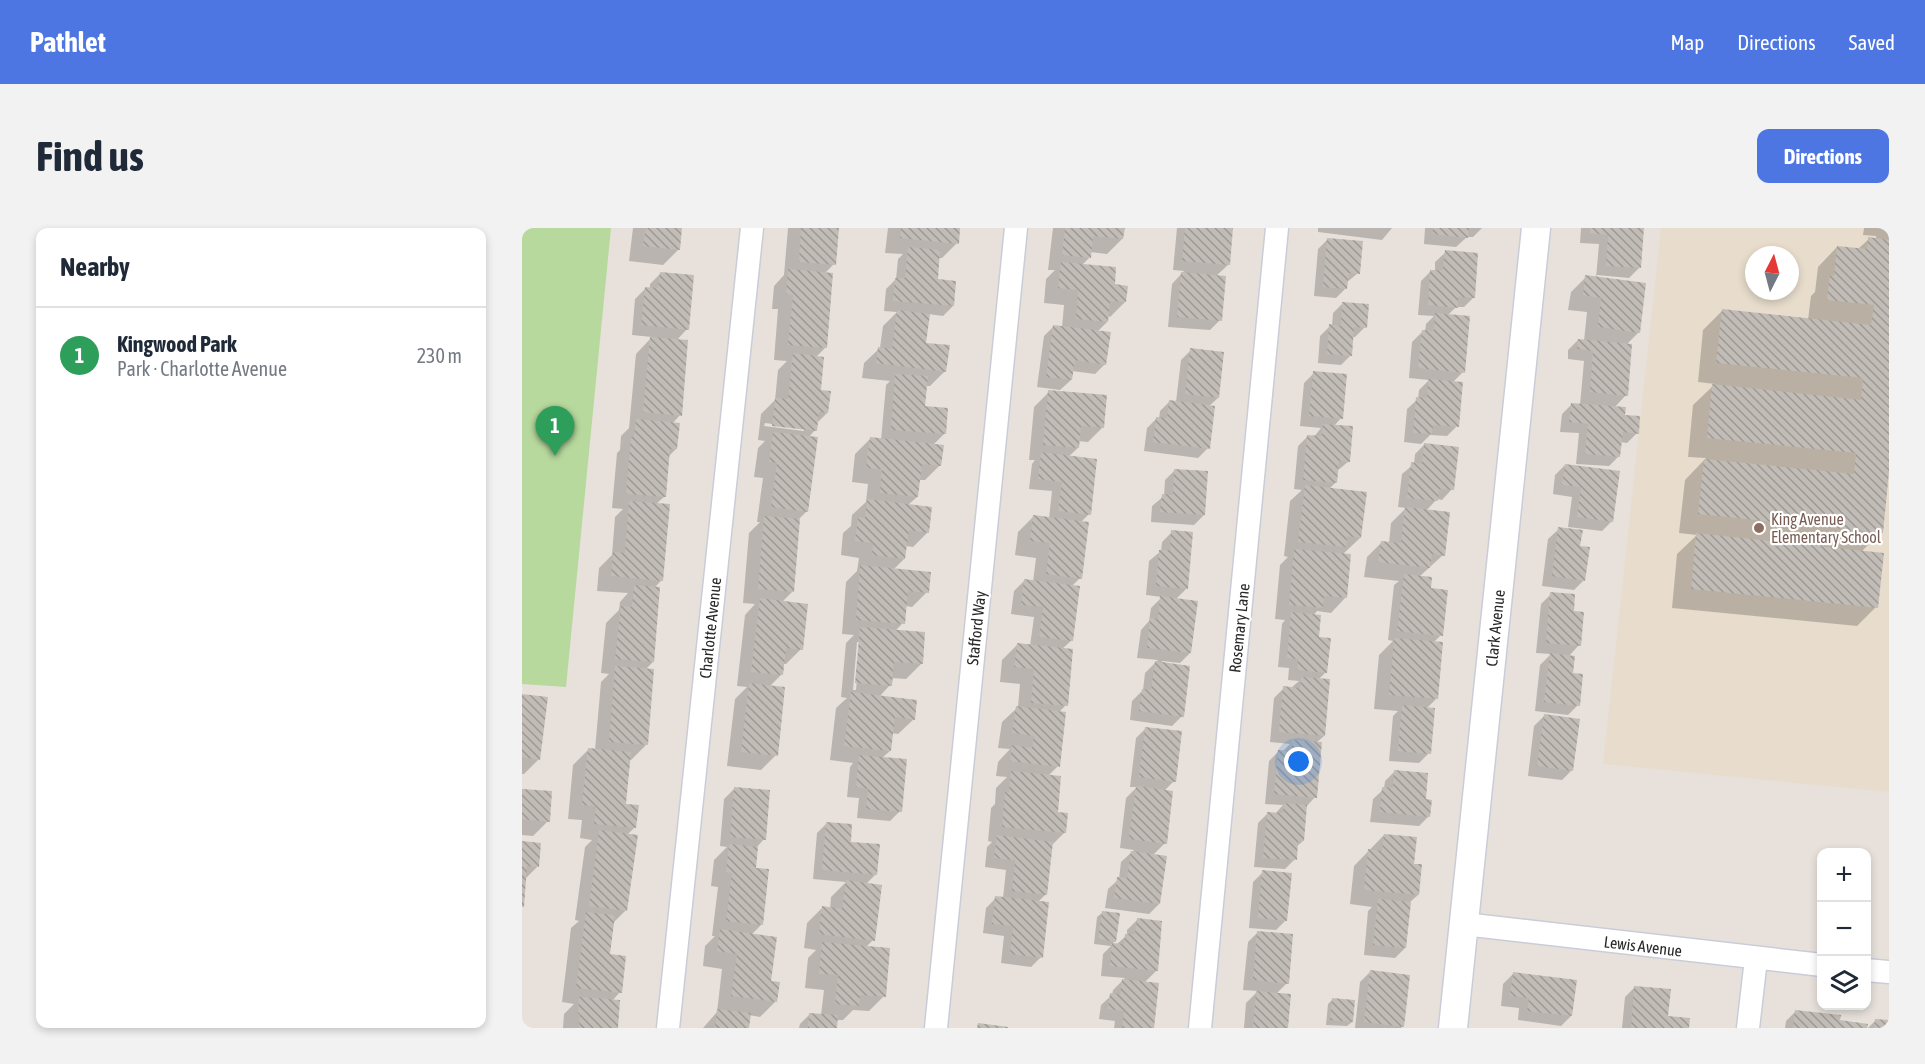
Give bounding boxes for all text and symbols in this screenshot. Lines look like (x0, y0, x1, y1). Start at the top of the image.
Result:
text: Pathlet (30, 26, 106, 58)
text: Map (1670, 30, 1704, 54)
text: Directions (1737, 30, 1816, 54)
text: Saved (1849, 30, 1895, 54)
button: Directions (1757, 129, 1889, 183)
text: Find us (36, 132, 144, 180)
north arrow (1745, 246, 1799, 300)
text: Nearby (60, 252, 130, 282)
text: Kingwood Park (117, 331, 237, 357)
text: 1 (75, 344, 84, 367)
text: 230 m (417, 344, 462, 367)
text: Park · Charlotte Avenue (117, 357, 287, 380)
pin: 1 (536, 406, 574, 456)
place label: King Avenue Elementary School (1771, 510, 1882, 547)
marker: King Avenue Elementary School (1752, 521, 1766, 535)
street label: Charlotte Avenue (696, 577, 724, 679)
street label: Rosemary Lane (1225, 583, 1254, 674)
street label: Clark Avenue (1482, 589, 1508, 667)
street label: Stafford Way (963, 590, 990, 666)
your location (1284, 747, 1313, 776)
map controls (1817, 848, 1871, 1010)
button: + (1817, 848, 1871, 902)
button: − (1817, 902, 1871, 956)
street label: Lewis Avenue (1603, 932, 1683, 960)
button: layers (1817, 956, 1871, 1010)

